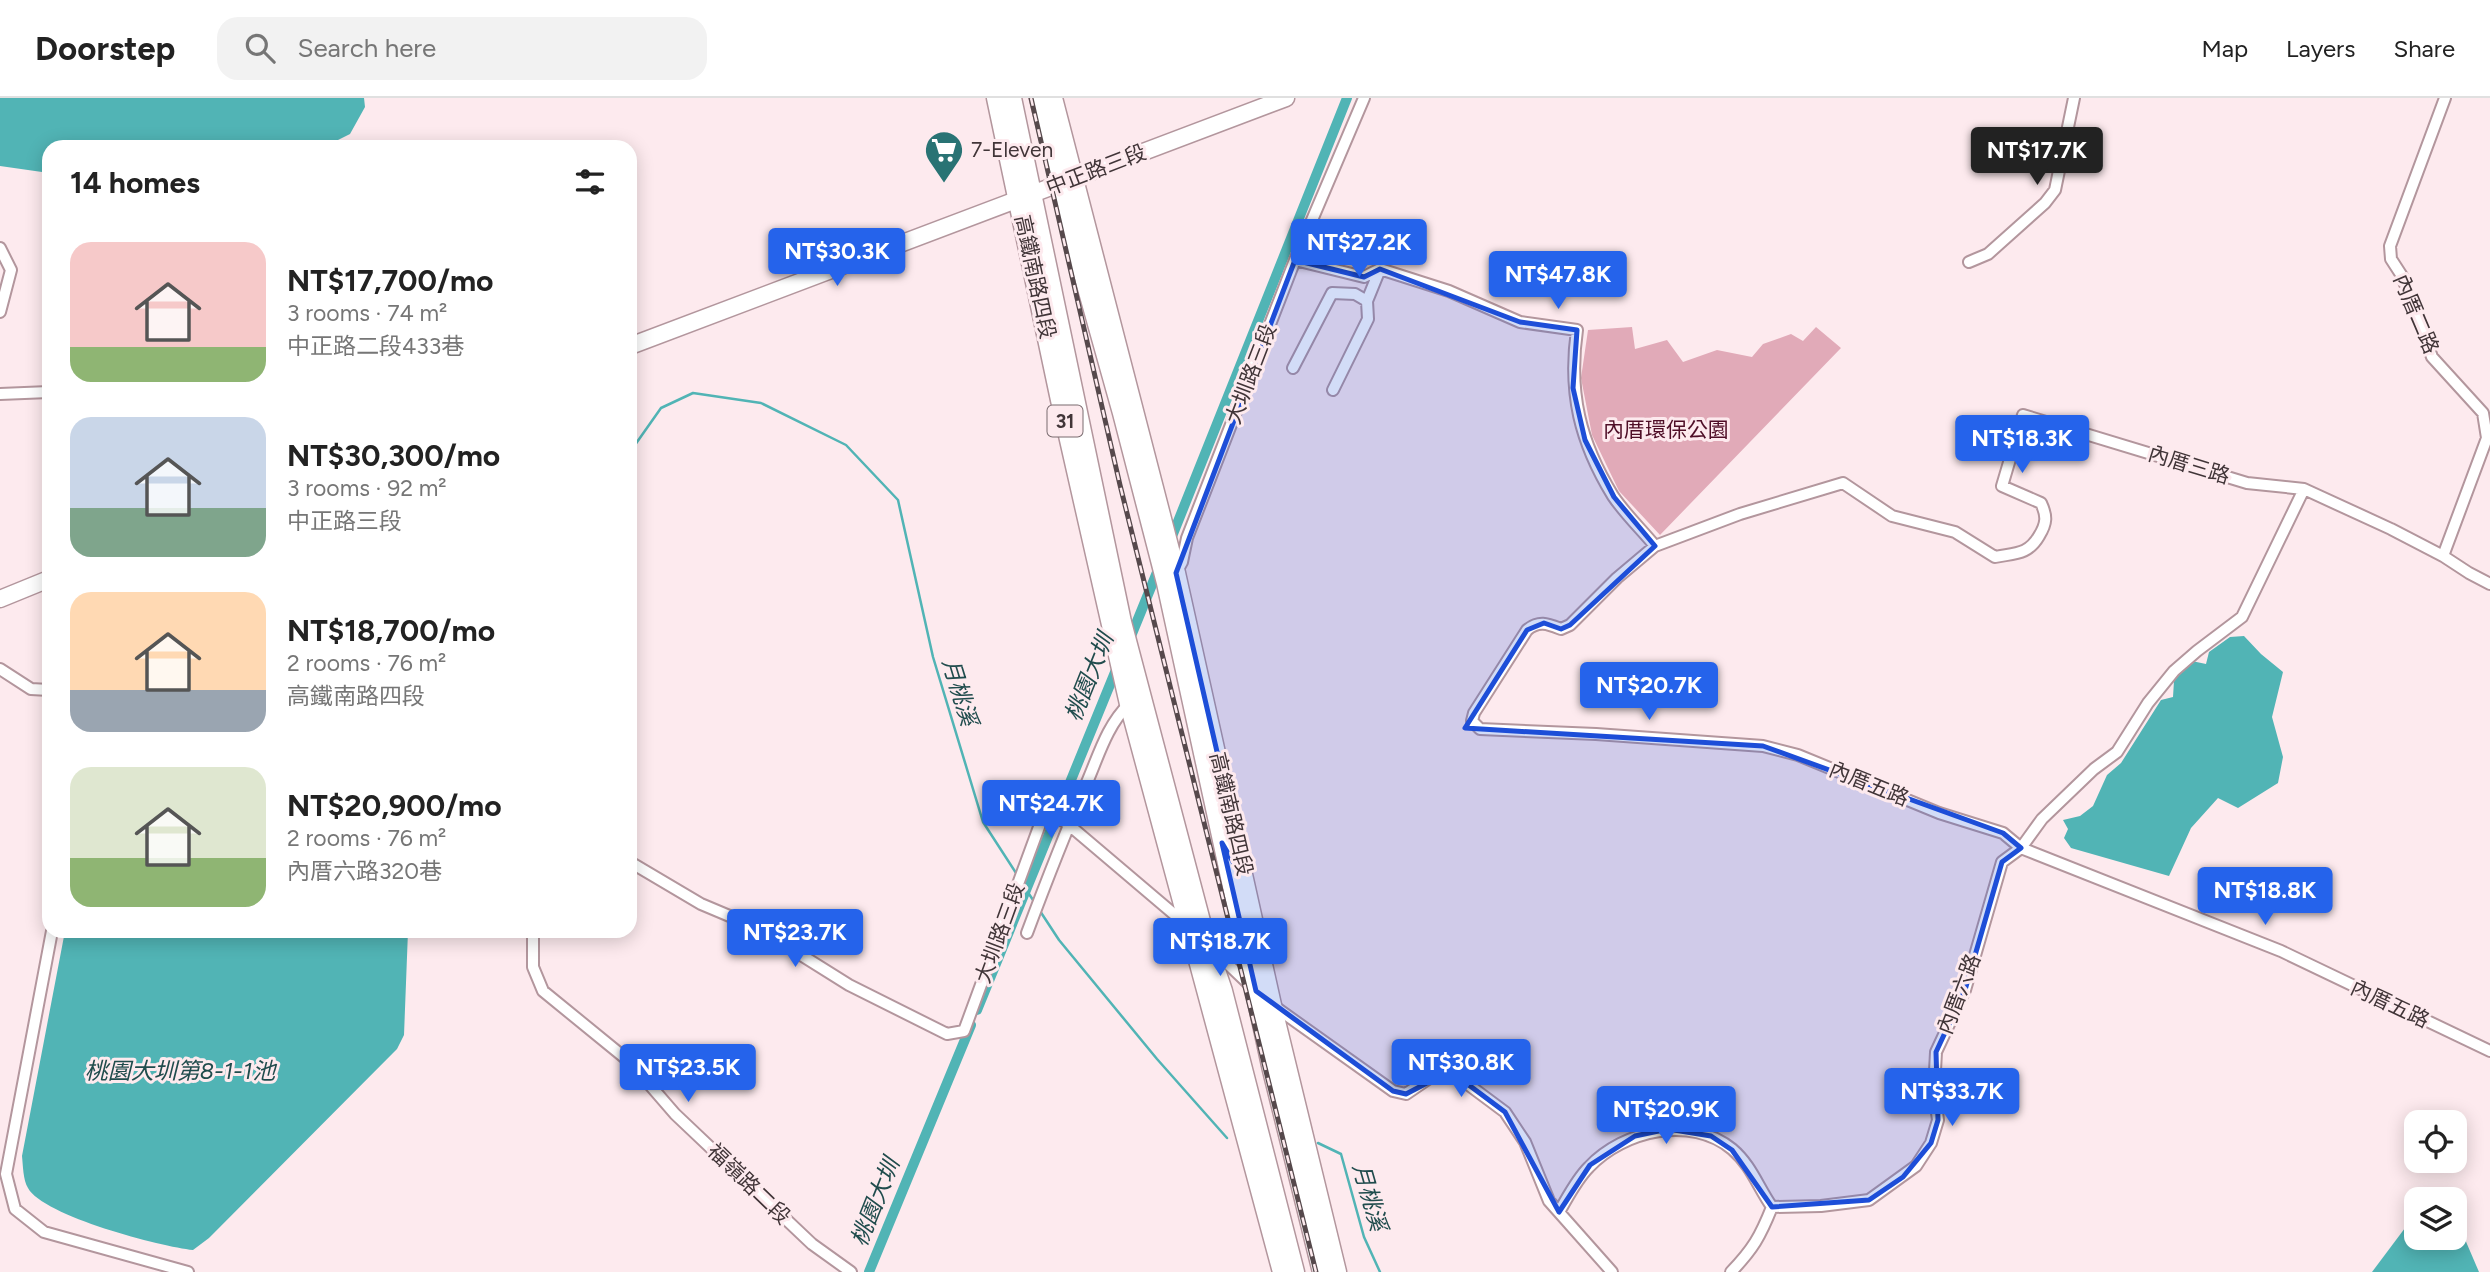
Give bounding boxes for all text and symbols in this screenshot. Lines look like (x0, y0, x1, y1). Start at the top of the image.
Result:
search box (217, 17, 707, 80)
text: Doorstep (35, 29, 175, 68)
icon: search (241, 29, 279, 67)
text: Search here (297, 32, 436, 64)
text: Map (2201, 34, 2248, 63)
text: Layers (2286, 34, 2355, 63)
text: Share (2393, 34, 2455, 63)
pin: NT$17.7K (1965, 127, 2109, 187)
supermarket icon: 7-Eleven (923, 129, 965, 184)
text: NT$17.7K (1987, 136, 2087, 164)
place label: 7-Eleven (971, 137, 1053, 162)
street label: 中正路三段 (1042, 139, 1149, 200)
icon: filters (571, 163, 609, 201)
text: 14 homes (70, 164, 200, 201)
street label: 高鐵南路四段 (1010, 213, 1061, 341)
pin: NT$27.2K (1287, 220, 1431, 279)
pin: NT$30.3K (765, 228, 909, 288)
text: NT$27.2K (1307, 228, 1411, 256)
text: NT$30.3K (784, 237, 890, 265)
pin: NT$47.8K (1486, 252, 1630, 311)
text: NT$47.8K (1505, 260, 1611, 288)
text: NT$17,700/mo (287, 262, 494, 299)
icon: home (126, 270, 210, 354)
street label: 內厝二路 (2389, 270, 2444, 357)
text: 3 rooms · 74 m² (287, 299, 447, 327)
street label: 大圳路三段 (1220, 320, 1281, 427)
text: 中正路二段433巷 (287, 332, 464, 360)
road number: 31 (1048, 406, 1082, 436)
pin: NT$18.3K (1950, 416, 2094, 475)
park label: 內厝環保公園 (1603, 417, 1729, 442)
text: NT$18.3K (1971, 424, 2073, 452)
text: NT$30,300/mo (287, 437, 500, 474)
street label: 內厝三路 (2145, 440, 2233, 489)
icon: home (126, 445, 210, 529)
text: 3 rooms · 92 m² (287, 474, 447, 502)
text: 中正路三段 (287, 507, 402, 535)
text: NT$18,700/mo (287, 612, 495, 649)
icon: home (126, 620, 210, 704)
water label: 桃園大圳 (1059, 626, 1120, 725)
text: 2 rooms · 76 m² (287, 649, 446, 677)
water label: 月桃溪 (937, 655, 984, 732)
pin: NT$20.7K (1577, 662, 1721, 722)
text: NT$20.7K (1596, 671, 1702, 699)
text: 高鐵南路四段 (287, 682, 425, 710)
street label: 高鐵南路四段 (1205, 750, 1258, 878)
street label: 內厝五路 (1826, 756, 1913, 811)
pin: NT$24.7K (979, 780, 1123, 840)
text: NT$20,900/mo (287, 787, 502, 824)
text: NT$24.7K (998, 789, 1104, 817)
icon: home (126, 795, 210, 879)
text: 2 rooms · 76 m² (287, 824, 446, 852)
text: 內厝六路320巷 (287, 857, 442, 885)
pin: NT$18.8K (2193, 868, 2337, 927)
text: NT$18.8K (2214, 876, 2316, 904)
street label: 大圳路三段 (970, 879, 1029, 986)
pin: NT$23.7K (723, 910, 867, 969)
text: NT$23.7K (743, 918, 847, 946)
pin: NT$18.7K (1148, 918, 1292, 978)
text: NT$18.7K (1169, 927, 1271, 955)
street label: 內厝六路 (1932, 950, 1985, 1038)
street label: 內厝五路 (2347, 974, 2434, 1033)
pin: NT$30.8K (1389, 1040, 1533, 1099)
pin: NT$23.5K (616, 1044, 760, 1104)
text: NT$30.8K (1408, 1048, 1514, 1076)
text: NT$23.5K (636, 1053, 740, 1081)
water label: 桃園大圳第8-1-1池 (85, 1057, 277, 1085)
pin: NT$33.7K (1880, 1068, 2024, 1128)
text: NT$33.7K (1900, 1077, 2004, 1105)
pin: NT$20.9K (1594, 1086, 1738, 1146)
text: NT$20.9K (1613, 1095, 1719, 1123)
map controls (2404, 1110, 2467, 1250)
button: locate (2404, 1110, 2467, 1173)
street label: 福嶺路二段 (703, 1138, 796, 1229)
water label: 桃園大圳 (845, 1151, 906, 1250)
water label: 月桃溪 (1347, 1160, 1394, 1237)
button: layers (2404, 1187, 2467, 1250)

